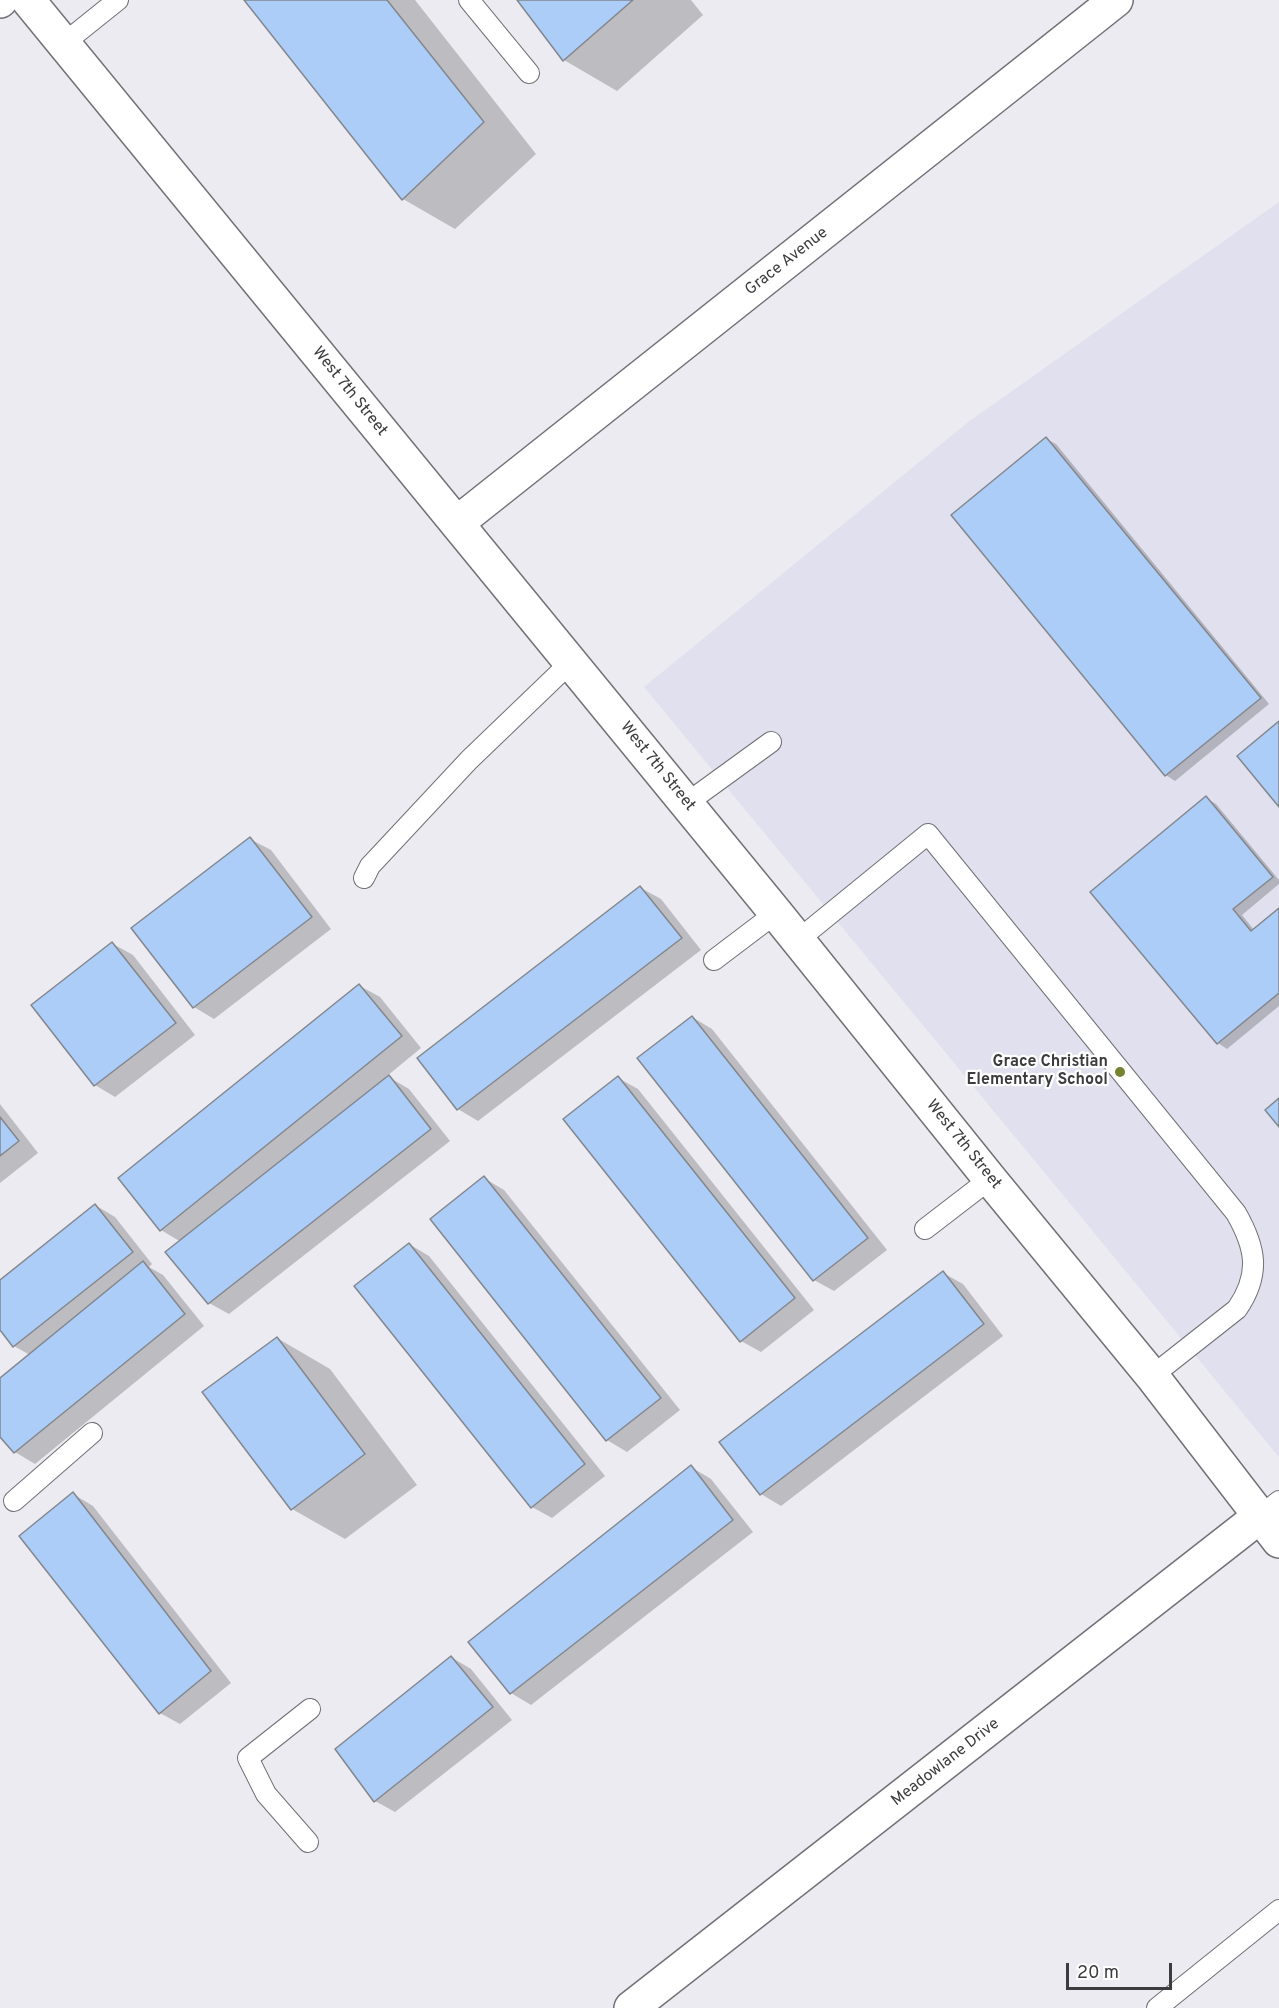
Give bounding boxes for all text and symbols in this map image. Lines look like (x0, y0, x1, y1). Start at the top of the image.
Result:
street label: Grace Avenue (742, 224, 832, 300)
street label: West 7th Street (307, 344, 391, 440)
street label: West 7th Street (615, 719, 699, 815)
place label: Grace Christian Elementary School (966, 1053, 1108, 1091)
marker: Grace Christian Elementary School (1113, 1065, 1127, 1079)
street label: West 7th Street (921, 1097, 1005, 1193)
street label: Meadowlane Drive (888, 1715, 1004, 1811)
scale bar (1069, 1951, 1176, 1989)
text: 20 m (1077, 1962, 1119, 1985)

